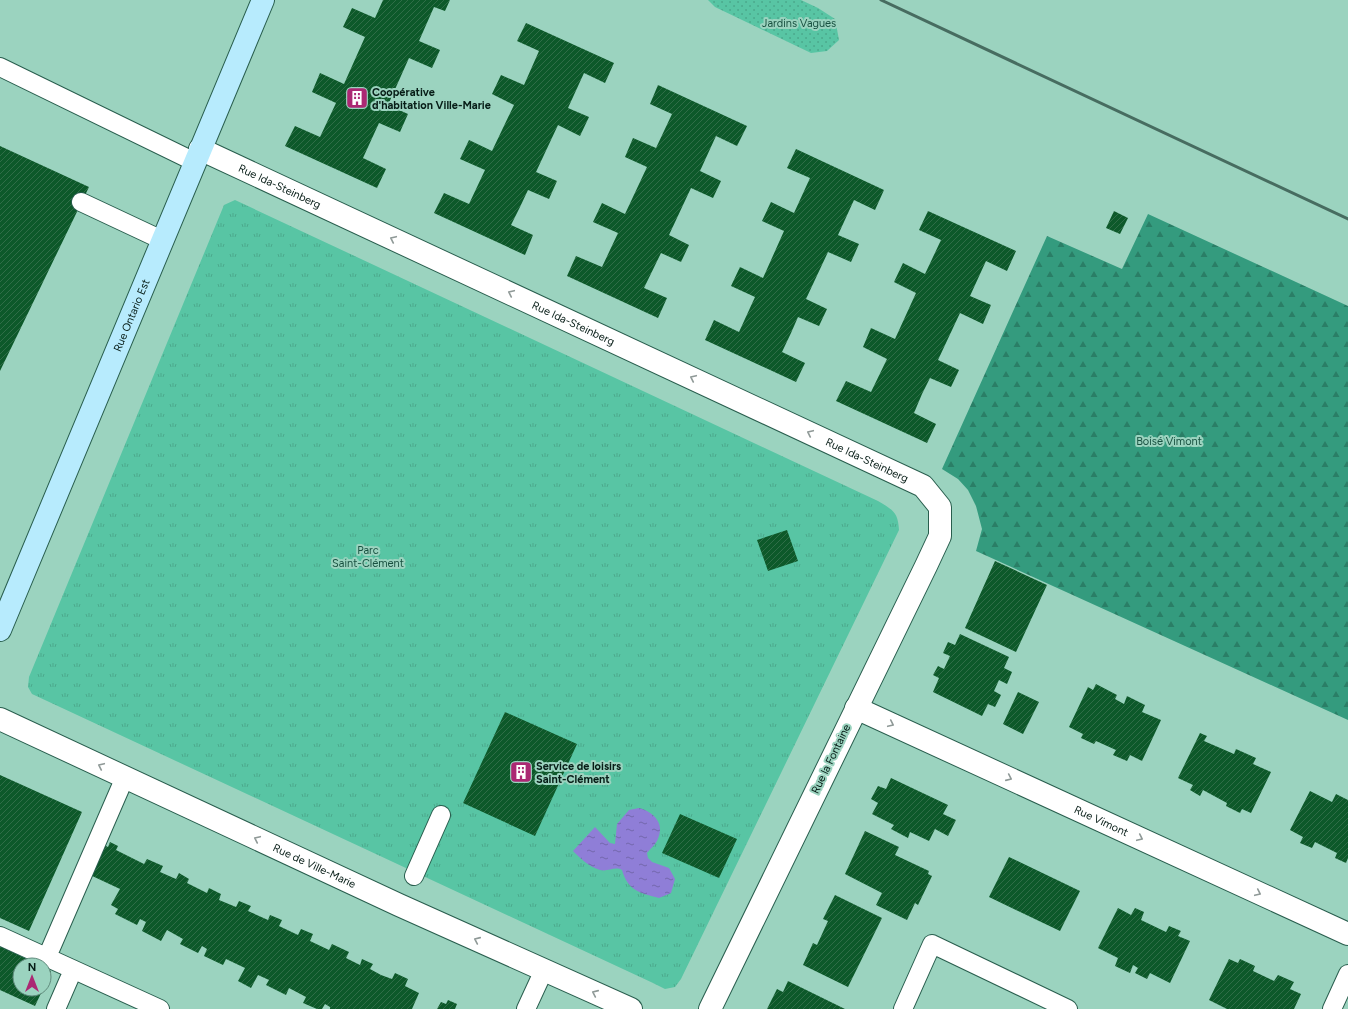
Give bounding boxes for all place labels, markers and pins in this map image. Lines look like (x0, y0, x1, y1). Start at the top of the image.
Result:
building icon: Coopérative d'habitation Ville-Marie (344, 85, 370, 111)
place label: Coopérative d'habitation Ville-Marie (372, 86, 491, 112)
building icon: Service de loisirs Saint-Clément (508, 759, 534, 785)
place label: Service de loisirs Saint-Clément (536, 760, 621, 786)

